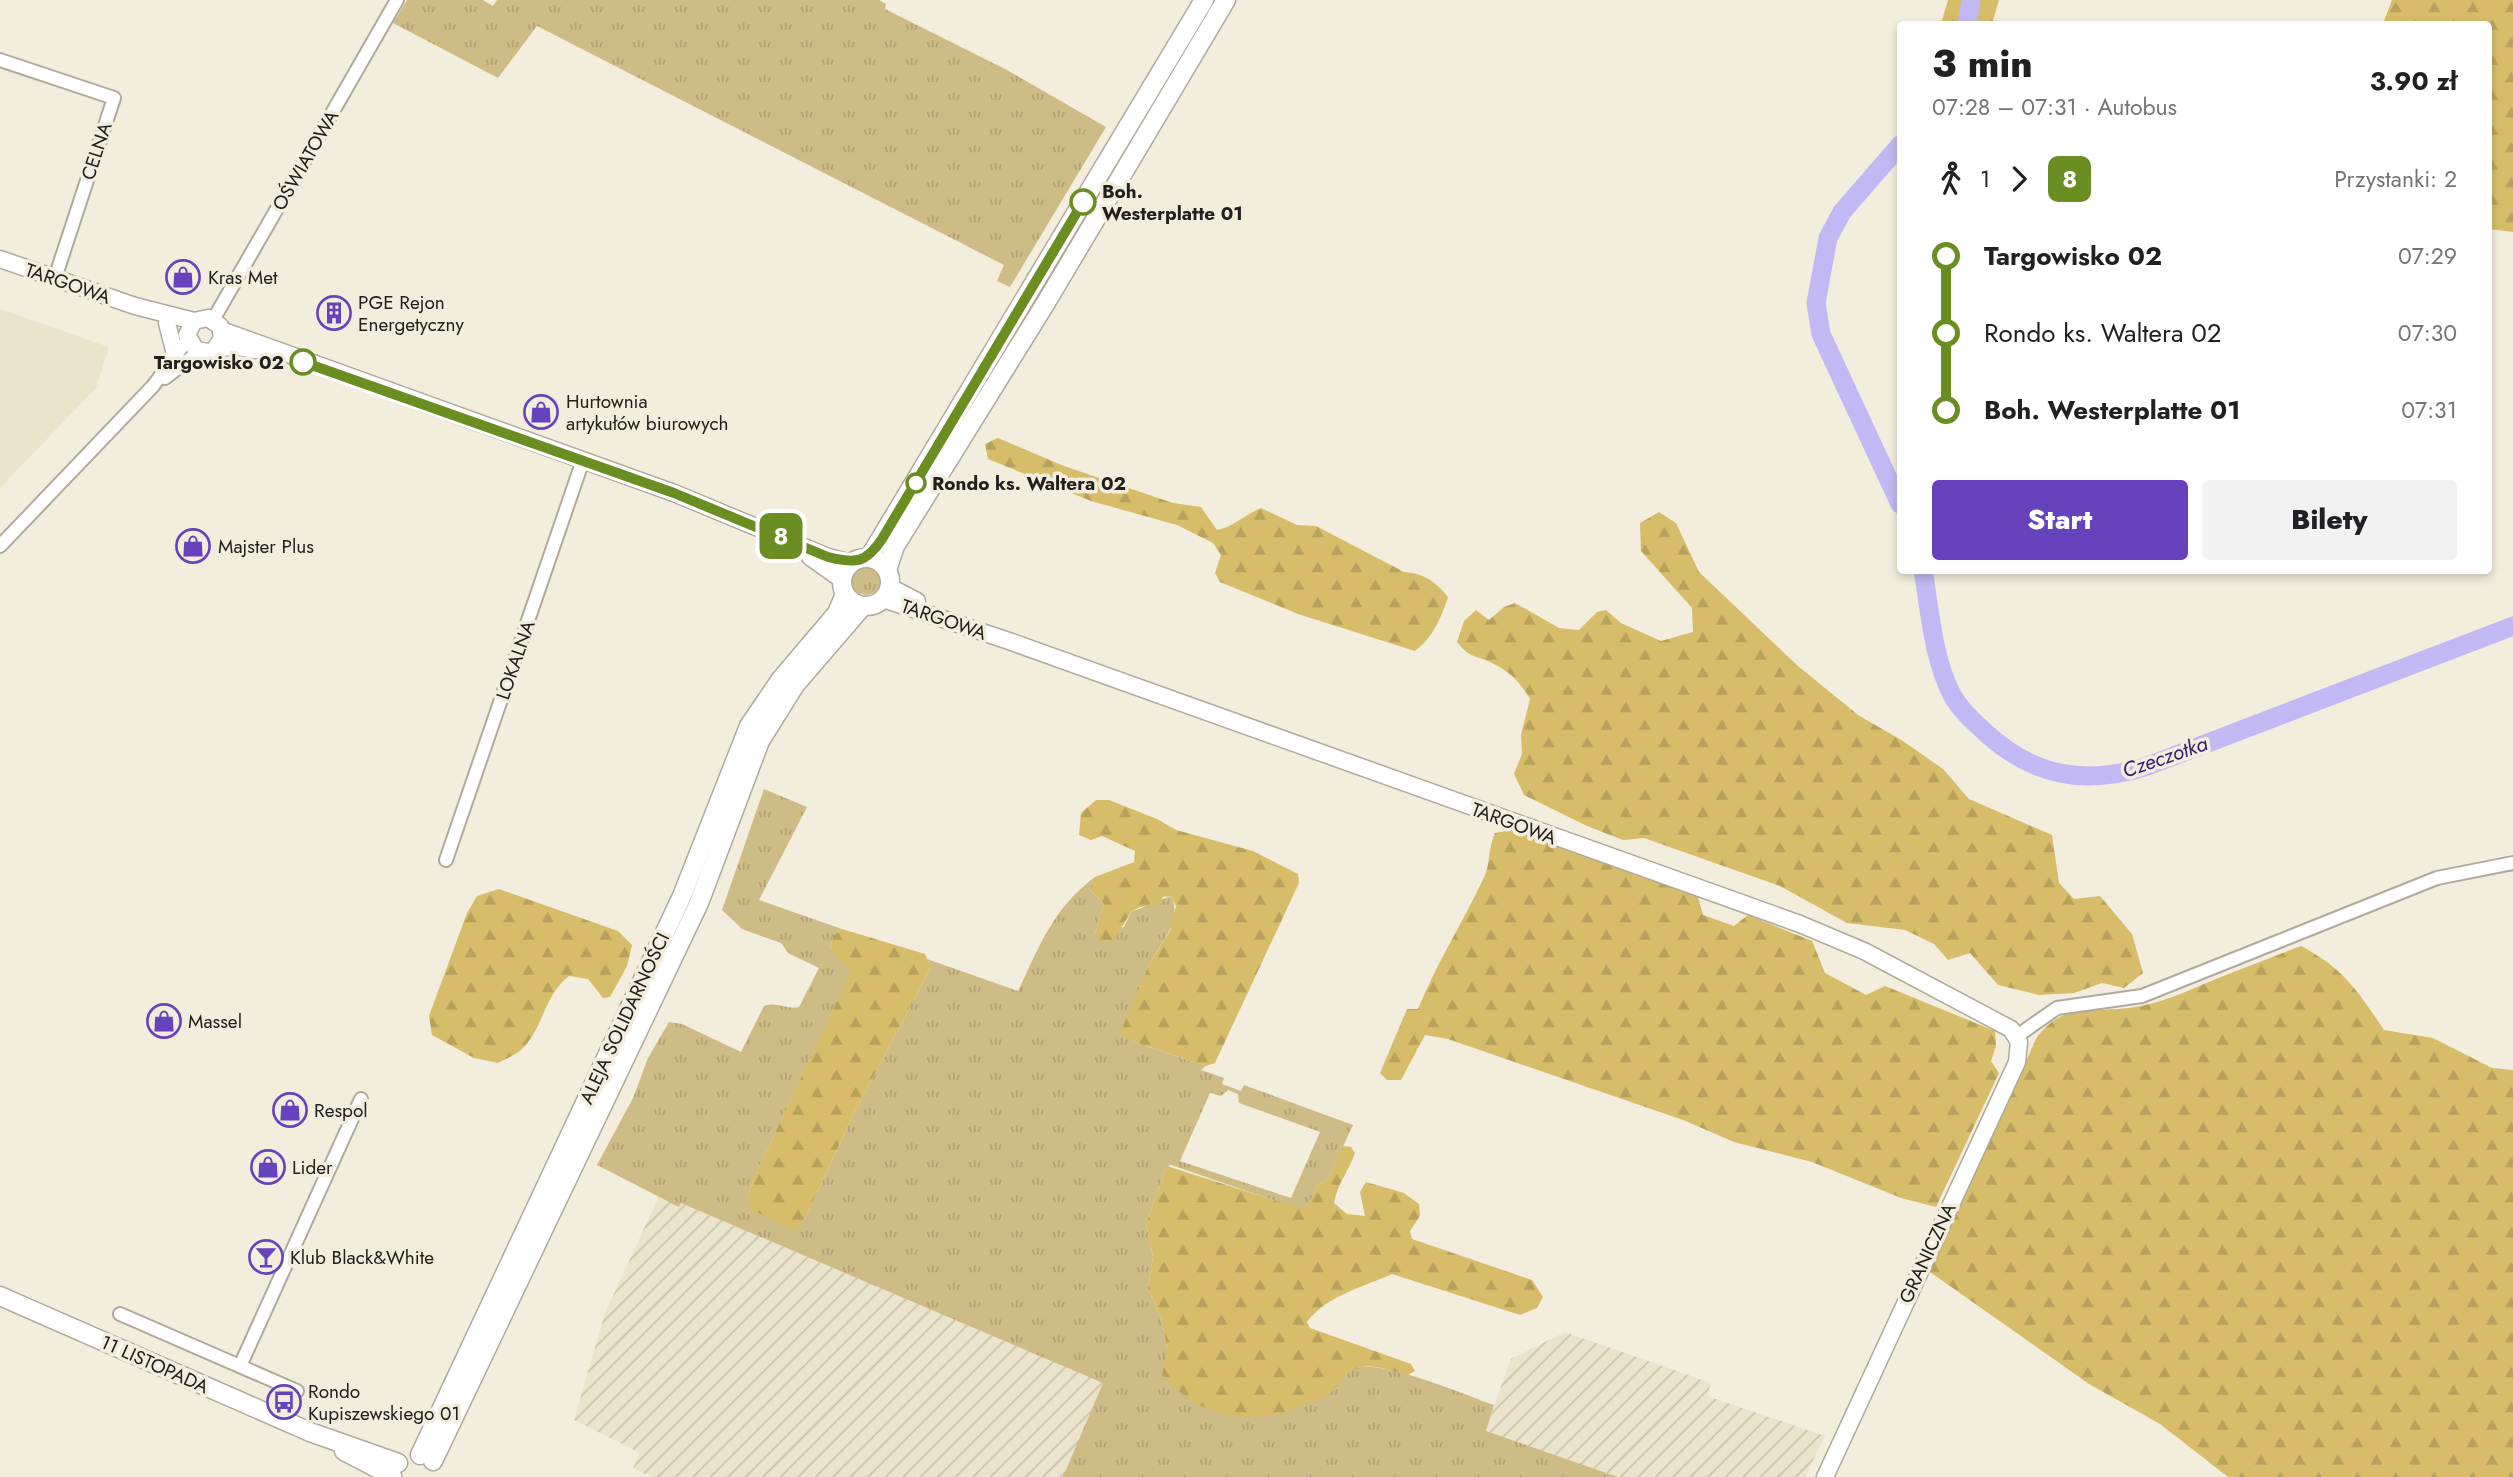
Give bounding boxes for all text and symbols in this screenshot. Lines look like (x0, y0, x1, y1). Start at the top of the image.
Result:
text: 3 min (1932, 36, 2033, 91)
text: 3.90 zł (2370, 62, 2457, 100)
text: 07:28 – 07:31 · Autobus (1932, 90, 2177, 124)
street label: OŚWIATOWA (266, 105, 345, 215)
street label: CELNA (74, 118, 119, 184)
icon: walk (1932, 160, 1970, 198)
icon: forward (2000, 160, 2038, 198)
text: 8 (2062, 161, 2077, 196)
text: 1 (1980, 162, 1990, 196)
text: Przystanki: 2 (2334, 162, 2457, 196)
place label: Boh. Westerplatte 01 (1102, 178, 1243, 227)
marker: Boh. Westerplatte 01 (1070, 189, 1096, 215)
text: Targowisko 02 (1984, 237, 2162, 275)
text: 07:29 (2398, 239, 2457, 273)
street label: TARGOWA (21, 256, 115, 311)
shop icon: Kras Met (164, 258, 202, 296)
place label: Kras Met (208, 264, 278, 291)
place label: PGE Rejon Energetyczny (358, 289, 464, 338)
building icon: PGE Rejon Energetyczny (315, 294, 353, 332)
text: Rondo ks. Waltera 02 (1984, 314, 2222, 352)
text: 07:30 (2398, 316, 2457, 350)
place label: Targowisko 02 (154, 349, 284, 376)
marker: Targowisko 02 (290, 349, 316, 375)
place label: Hurtownia artykułów biurowych (566, 388, 729, 437)
text: Boh. Westerplatte 01 (1984, 391, 2241, 429)
shop icon: Hurtownia artykułów biurowych (522, 393, 560, 431)
text: 07:31 (2401, 393, 2457, 427)
place label: Rondo ks. Waltera 02 (932, 470, 1126, 497)
marker: Rondo ks. Waltera 02 (906, 473, 926, 493)
button: Start (1932, 480, 2188, 560)
button: Bilety (2202, 480, 2457, 560)
line badge: 8 (758, 513, 804, 559)
text: 8 (773, 518, 789, 553)
shop icon: Majster Plus (174, 527, 212, 565)
place label: Majster Plus (218, 533, 314, 560)
street label: TARGOWA (897, 592, 991, 647)
street label: LOKALNA (489, 617, 542, 703)
water label: Czeczotka (2118, 728, 2212, 786)
street label: TARGOWA (1468, 796, 1561, 851)
street label: ALEJA SOLIDARNOŚCI (573, 928, 676, 1108)
shop icon: Massel (145, 1002, 183, 1040)
place label: Massel (188, 1008, 242, 1035)
shop icon: Respol (271, 1091, 309, 1129)
place label: Respol (314, 1097, 368, 1124)
shop icon: Lider (249, 1148, 287, 1186)
place label: Lider (292, 1154, 333, 1181)
street label: GRANICZNA (1892, 1198, 1963, 1308)
bar icon: Klub Black&White (247, 1238, 285, 1276)
place label: Klub Black&White (290, 1244, 434, 1271)
street label: 11 LISTOPADA (96, 1329, 214, 1401)
place label: Rondo Kupiszewskiego 01 (308, 1378, 460, 1427)
bus stop icon: Rondo Kupiszewskiego 01 (265, 1383, 303, 1421)

